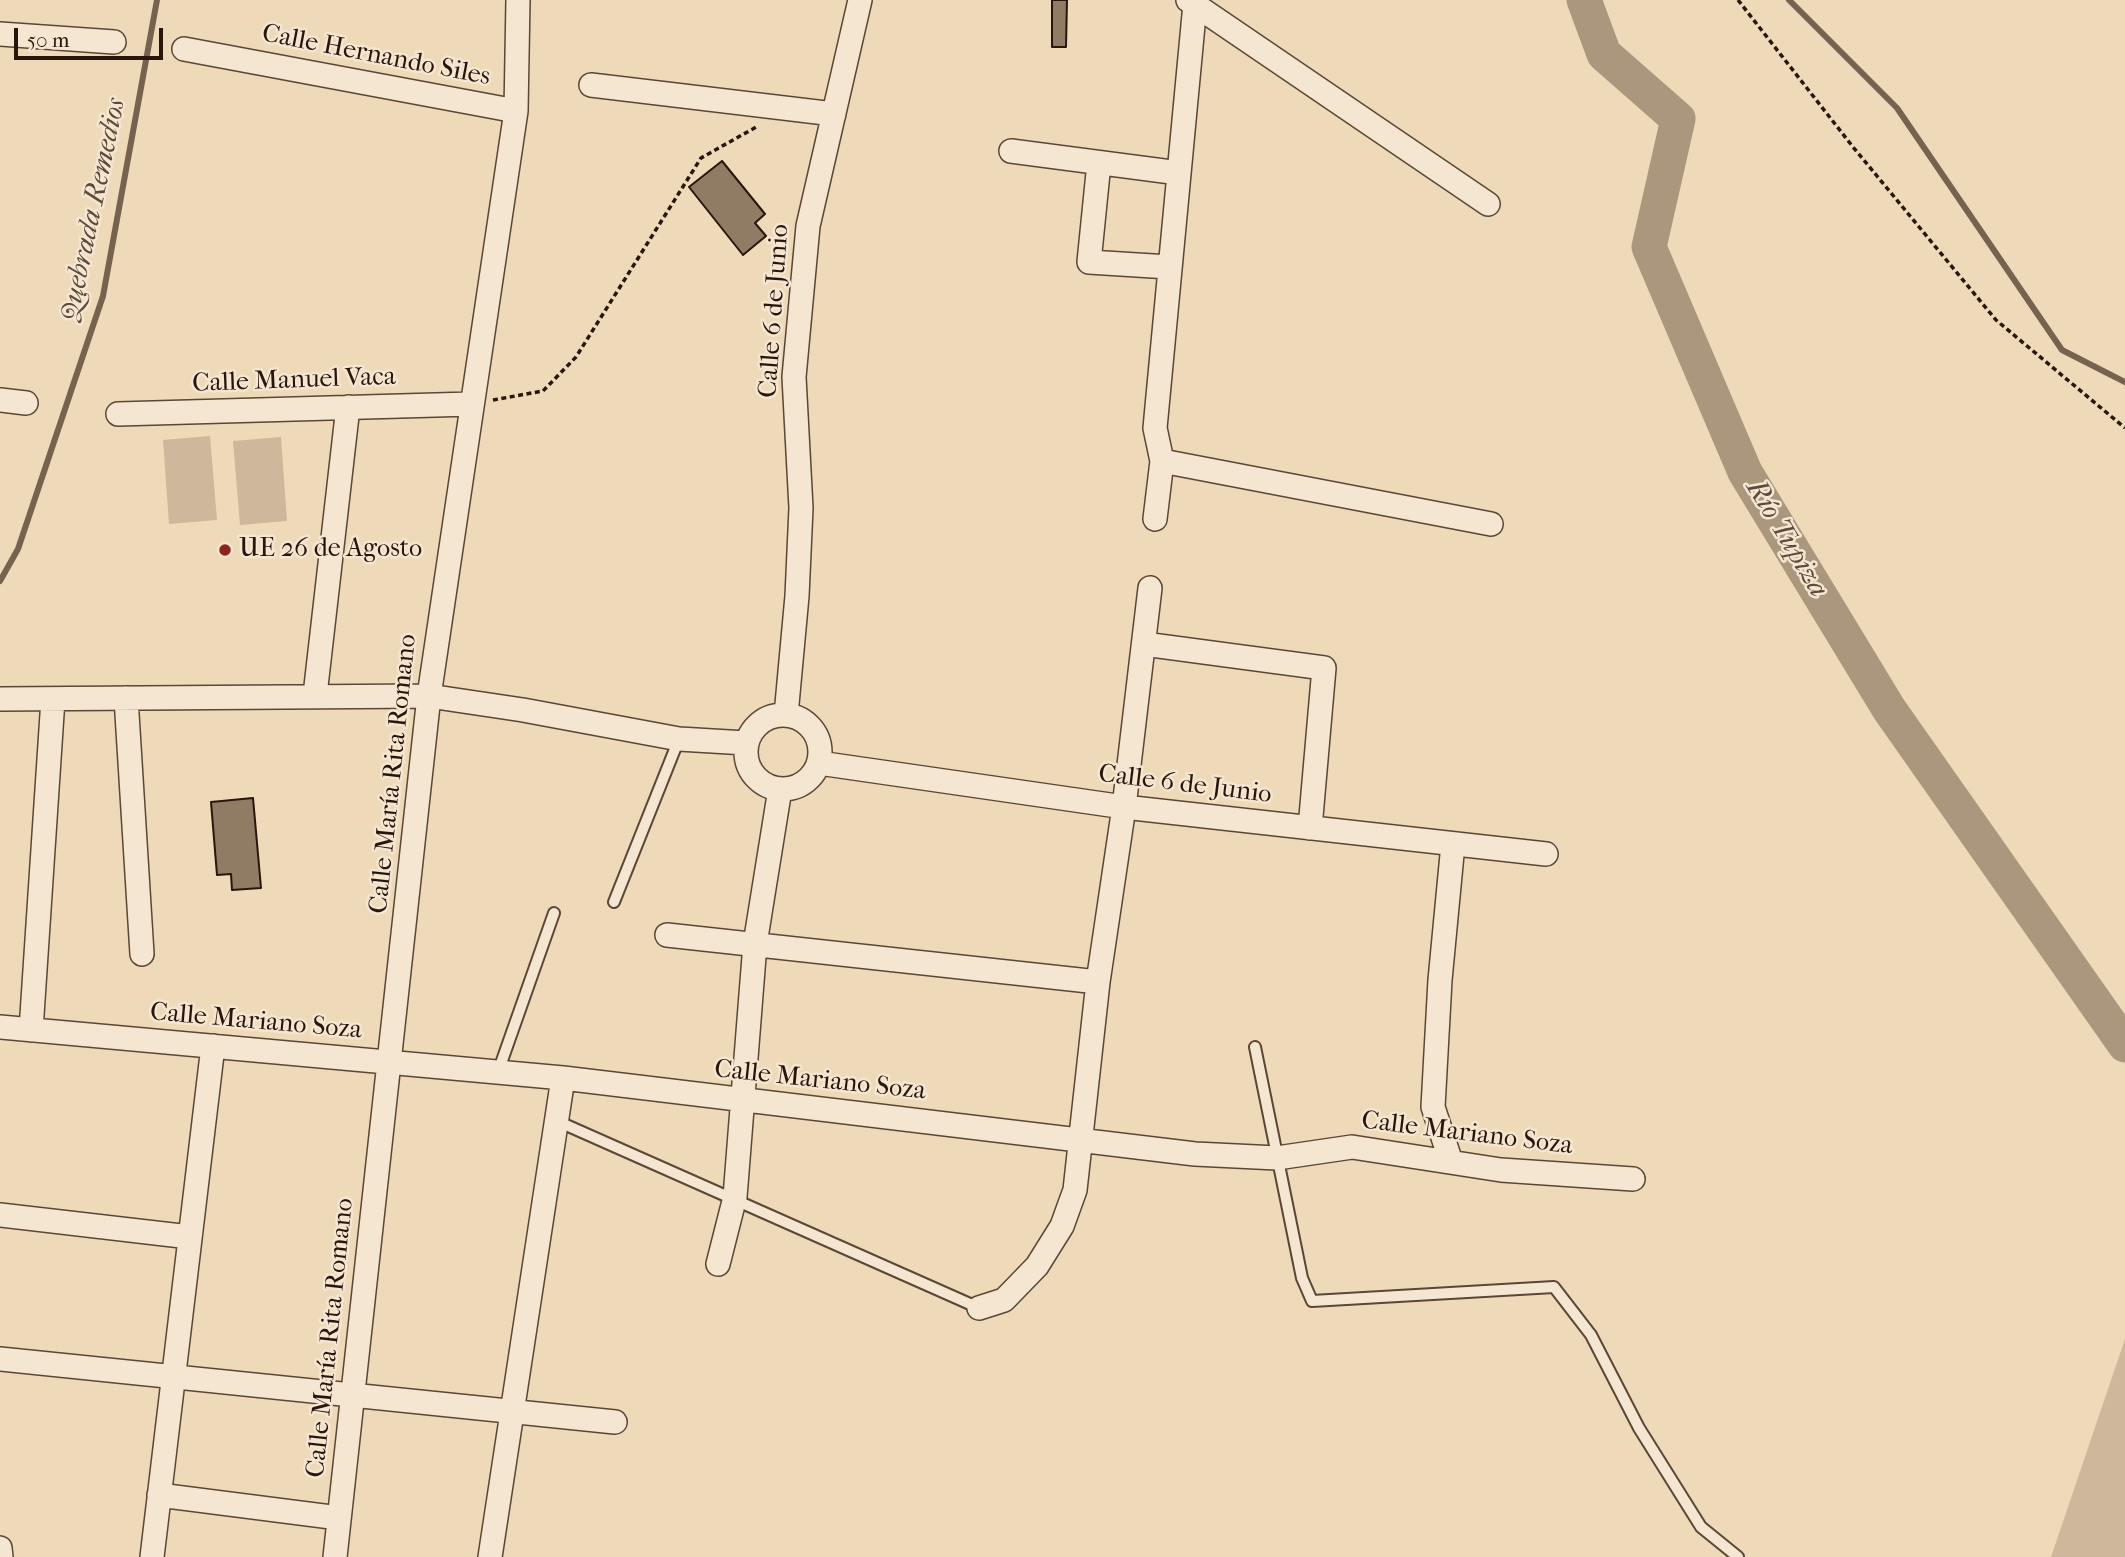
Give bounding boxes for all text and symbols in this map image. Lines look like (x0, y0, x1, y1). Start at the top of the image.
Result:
scale bar (18, 14, 166, 58)
street label: Calle Hernando Siles (259, 19, 493, 93)
text: 50 m (27, 28, 70, 52)
water label: Quebrada Remedios (54, 95, 134, 325)
street label: Calle 6 de Junio (753, 223, 797, 399)
street label: Calle Manuel Vaca (192, 362, 396, 400)
water label: Río Tupiza (1738, 474, 1834, 604)
place label: UE 26 de Agosto (239, 534, 422, 566)
marker: UE 26 de Agosto (217, 542, 233, 558)
street label: Calle María Rita Romano (364, 633, 424, 915)
street label: Calle 6 de Junio (1097, 759, 1273, 811)
street label: Calle Mariano Soza (149, 997, 363, 1047)
street label: Calle Mariano Soza (713, 1054, 927, 1108)
street label: Calle Mariano Soza (1360, 1106, 1574, 1162)
street label: Calle María Rita Romano (301, 1197, 361, 1479)

